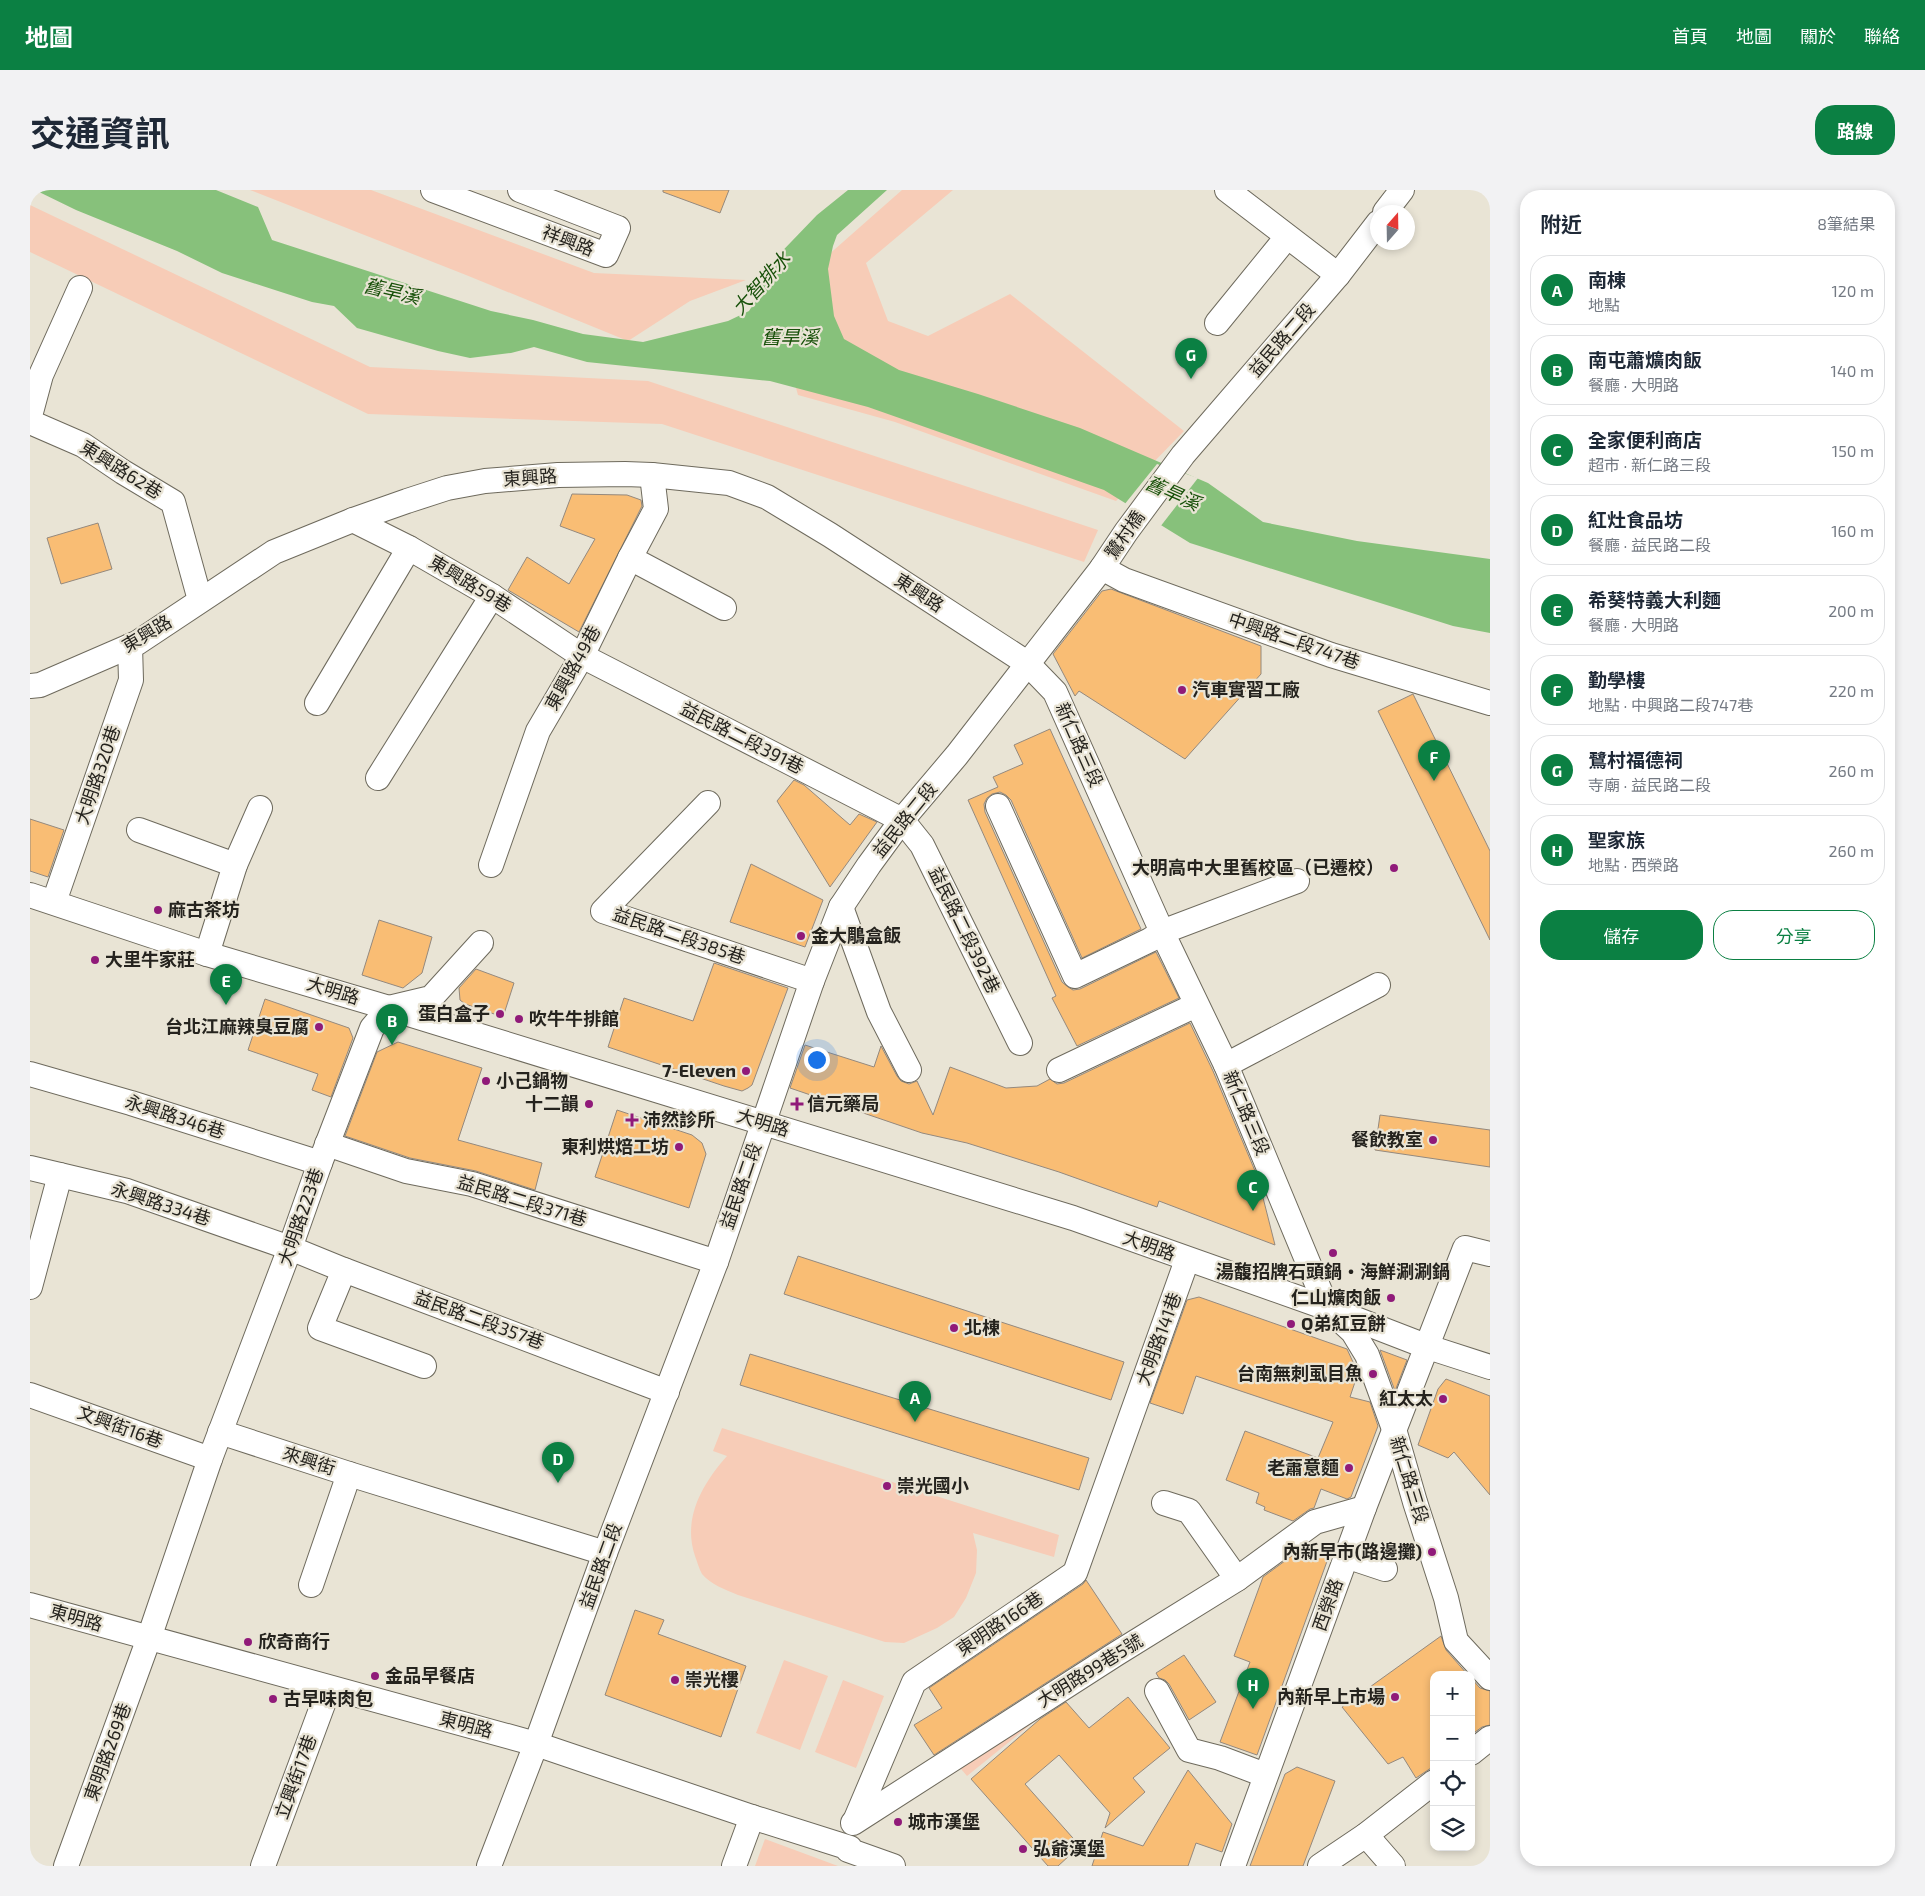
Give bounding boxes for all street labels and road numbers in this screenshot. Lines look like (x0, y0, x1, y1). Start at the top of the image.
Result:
street label: 祥興路 (539, 220, 598, 260)
street label: 益民路二段 (1243, 298, 1319, 381)
street label: 東興路62巷 (77, 435, 167, 503)
street label: 東興路 (502, 464, 558, 490)
street label: 鷺村橋 (1100, 506, 1149, 563)
street label: 東興路59巷 (425, 550, 516, 616)
street label: 東興路 (891, 568, 948, 616)
street label: 中興路二段747巷 (1226, 607, 1363, 673)
street label: 東興路 (118, 610, 175, 656)
street label: 東興路49巷 (540, 621, 604, 714)
street label: 益民路二段391巷 (677, 697, 808, 778)
street label: 新仁路三段 (1052, 699, 1108, 790)
street label: 大明路320巷 (70, 722, 124, 827)
street label: 益民路二段 (867, 777, 941, 861)
street label: 益民路二段392巷 (925, 863, 1005, 997)
street label: 益民路二段385巷 (610, 902, 748, 968)
street label: 大明路 (304, 972, 362, 1008)
street label: 新仁路三段 (1219, 1067, 1275, 1158)
street label: 永興路346巷 (123, 1090, 228, 1142)
street label: 大明路 (734, 1104, 792, 1140)
street label: 益民路二段 (715, 1140, 765, 1232)
street label: 大明路223巷 (273, 1165, 327, 1269)
street label: 益民路二段371巷 (455, 1170, 590, 1230)
street label: 永興路334巷 (109, 1177, 214, 1229)
street label: 大明路 (1120, 1225, 1178, 1265)
street label: 益民路二段357巷 (411, 1285, 547, 1353)
street label: 大明路141巷 (1131, 1289, 1185, 1388)
street label: 文興街16巷 (75, 1400, 166, 1452)
street label: 新仁路三段 (1386, 1433, 1434, 1526)
street label: 來興街 (280, 1441, 338, 1479)
street label: 益民路二段 (574, 1520, 626, 1612)
street label: 西榮路 (1307, 1576, 1347, 1634)
street label: 東明路166巷 (952, 1586, 1047, 1660)
street label: 東明路 (47, 1599, 105, 1635)
street label: 大明路99巷5號 (1033, 1629, 1146, 1711)
street label: 東明路269巷 (79, 1700, 135, 1804)
street label: 東明路 (437, 1706, 495, 1742)
street label: 立興街17巷 (270, 1731, 321, 1822)

